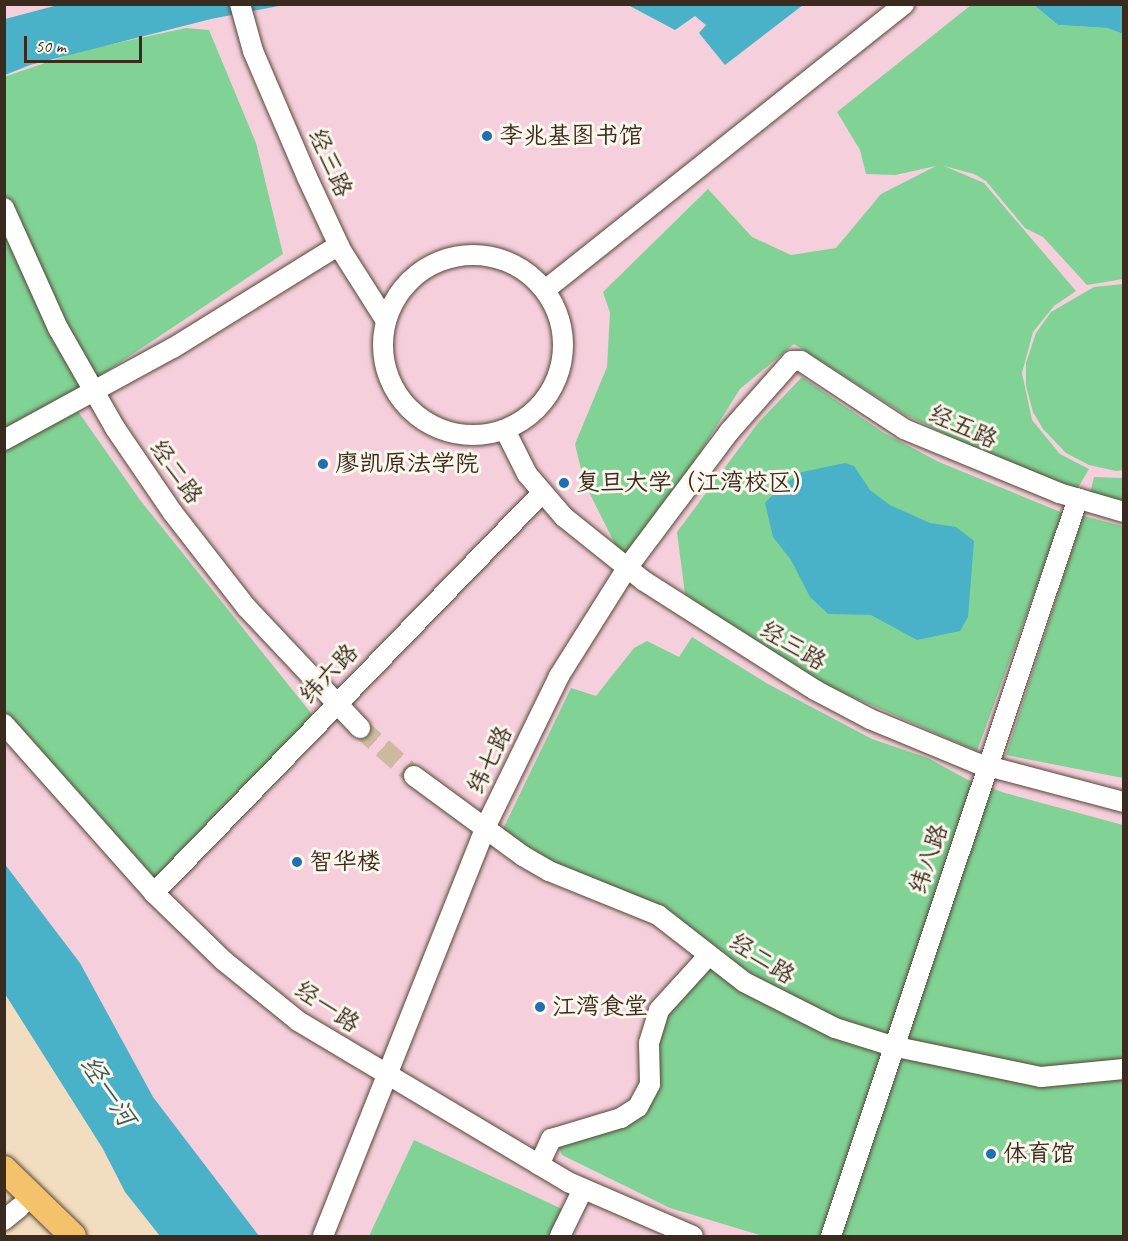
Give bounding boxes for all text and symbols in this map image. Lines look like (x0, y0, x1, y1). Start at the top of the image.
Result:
scale bar (27, 24, 146, 62)
text: 50 m (35, 35, 66, 57)
place label: 李兆基图书馆 (499, 122, 643, 150)
street label: 经三路 (302, 124, 358, 202)
marker: 李兆基图书馆 (480, 129, 494, 143)
street label: 经五路 (924, 399, 1002, 455)
street label: 经二路 (144, 434, 208, 510)
place label: 廖凯原法学院 (335, 450, 479, 478)
marker: 廖凯原法学院 (316, 457, 330, 471)
place label: 复旦大学（江湾校区） (576, 469, 816, 497)
marker: 复旦大学（江湾校区） (557, 476, 571, 490)
street label: 经三路 (755, 615, 831, 677)
street label: 纬六路 (294, 638, 364, 710)
street label: 纬七路 (461, 721, 519, 799)
street label: 纬八路 (904, 820, 954, 898)
place label: 智华楼 (309, 848, 381, 876)
marker: 智华楼 (290, 855, 304, 869)
street label: 经二路 (724, 927, 800, 991)
street label: 经一路 (289, 975, 365, 1039)
place label: 江湾食堂 (552, 993, 648, 1021)
marker: 江湾食堂 (533, 1000, 547, 1014)
water label: 经一河 (74, 1050, 142, 1132)
place label: 体育馆 (1003, 1140, 1075, 1168)
marker: 体育馆 (984, 1147, 998, 1161)

